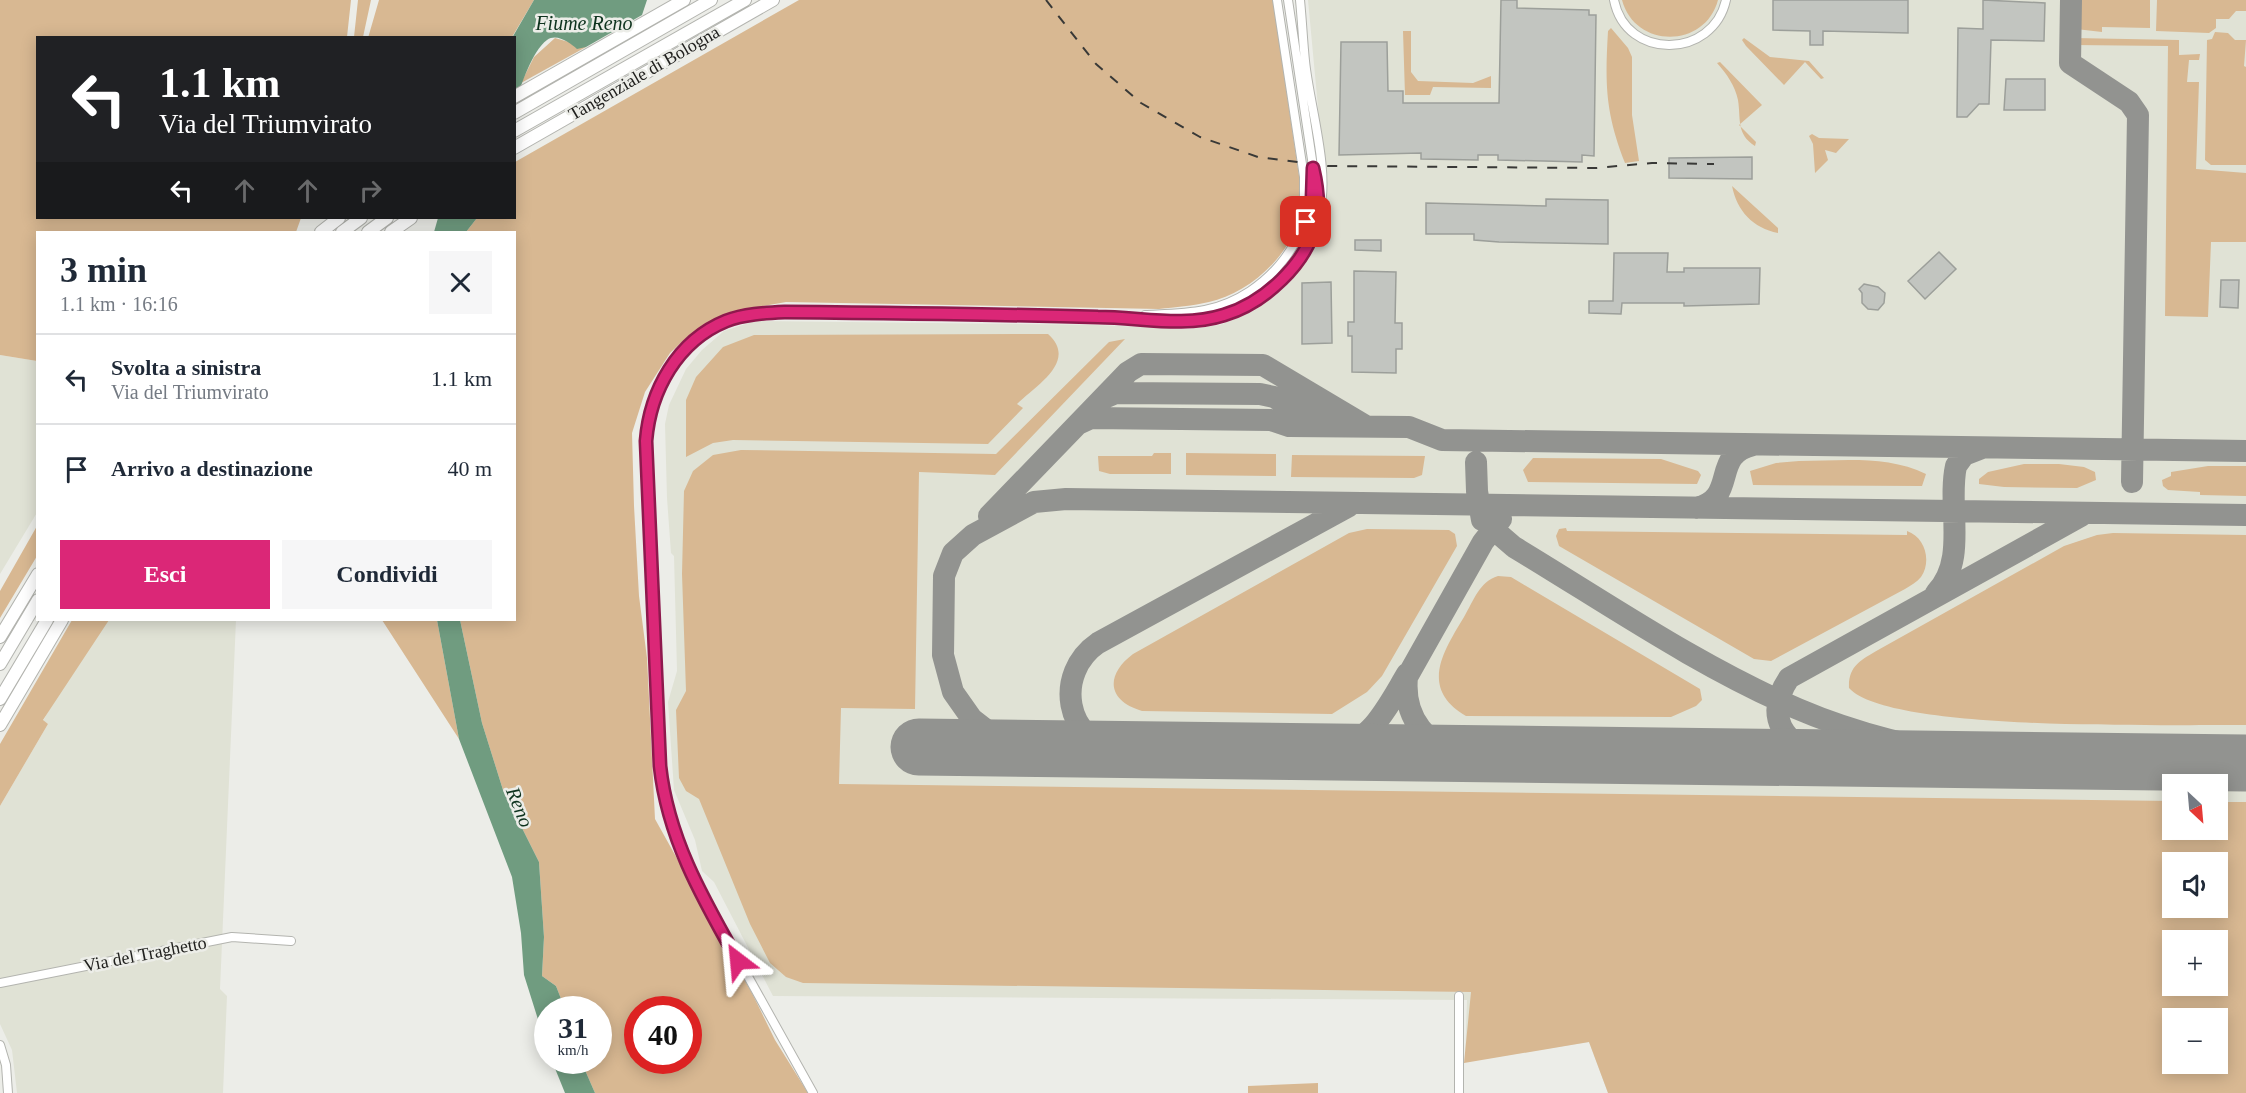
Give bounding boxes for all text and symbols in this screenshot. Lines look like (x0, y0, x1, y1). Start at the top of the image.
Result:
water label: Fiume Reno (534, 12, 633, 34)
street label: Tangenziale di Bologna (565, 22, 723, 124)
icon: left (60, 60, 138, 138)
text: 1.1 km (159, 60, 280, 106)
text: Via del Triumvirato (159, 109, 372, 139)
icon: left (165, 174, 198, 207)
icon: ahead (228, 174, 261, 207)
icon: ahead (291, 174, 324, 207)
icon: right (354, 174, 387, 207)
pin (1280, 196, 1331, 247)
icon: arrive (1289, 205, 1322, 238)
text: 3 min (60, 250, 147, 290)
button: close (429, 251, 492, 314)
text: 1.1 km · 16:16 (60, 293, 178, 315)
text: Svolta a sinistra (111, 355, 261, 380)
icon: left (60, 363, 93, 396)
text: 1.1 km (431, 366, 492, 391)
text: Via del Triumvirato (111, 381, 269, 403)
icon: arrive (60, 453, 93, 486)
text: Arrivo a destinazione (111, 456, 313, 481)
text: 40 m (447, 456, 492, 481)
button: Esci (60, 540, 270, 609)
button: Condividi (282, 540, 492, 609)
north arrow (2162, 774, 2228, 840)
map controls (2162, 774, 2228, 1074)
water label: Reno (502, 783, 538, 830)
button: sound (2162, 852, 2228, 918)
position arrow (706, 929, 770, 993)
button: + (2162, 930, 2228, 996)
street label: Via del Traghetto (82, 932, 208, 976)
speed limit sign: 40 (624, 996, 702, 1074)
button: − (2162, 1008, 2228, 1074)
text: 31 (558, 1011, 588, 1044)
text: km/h (558, 1042, 588, 1058)

